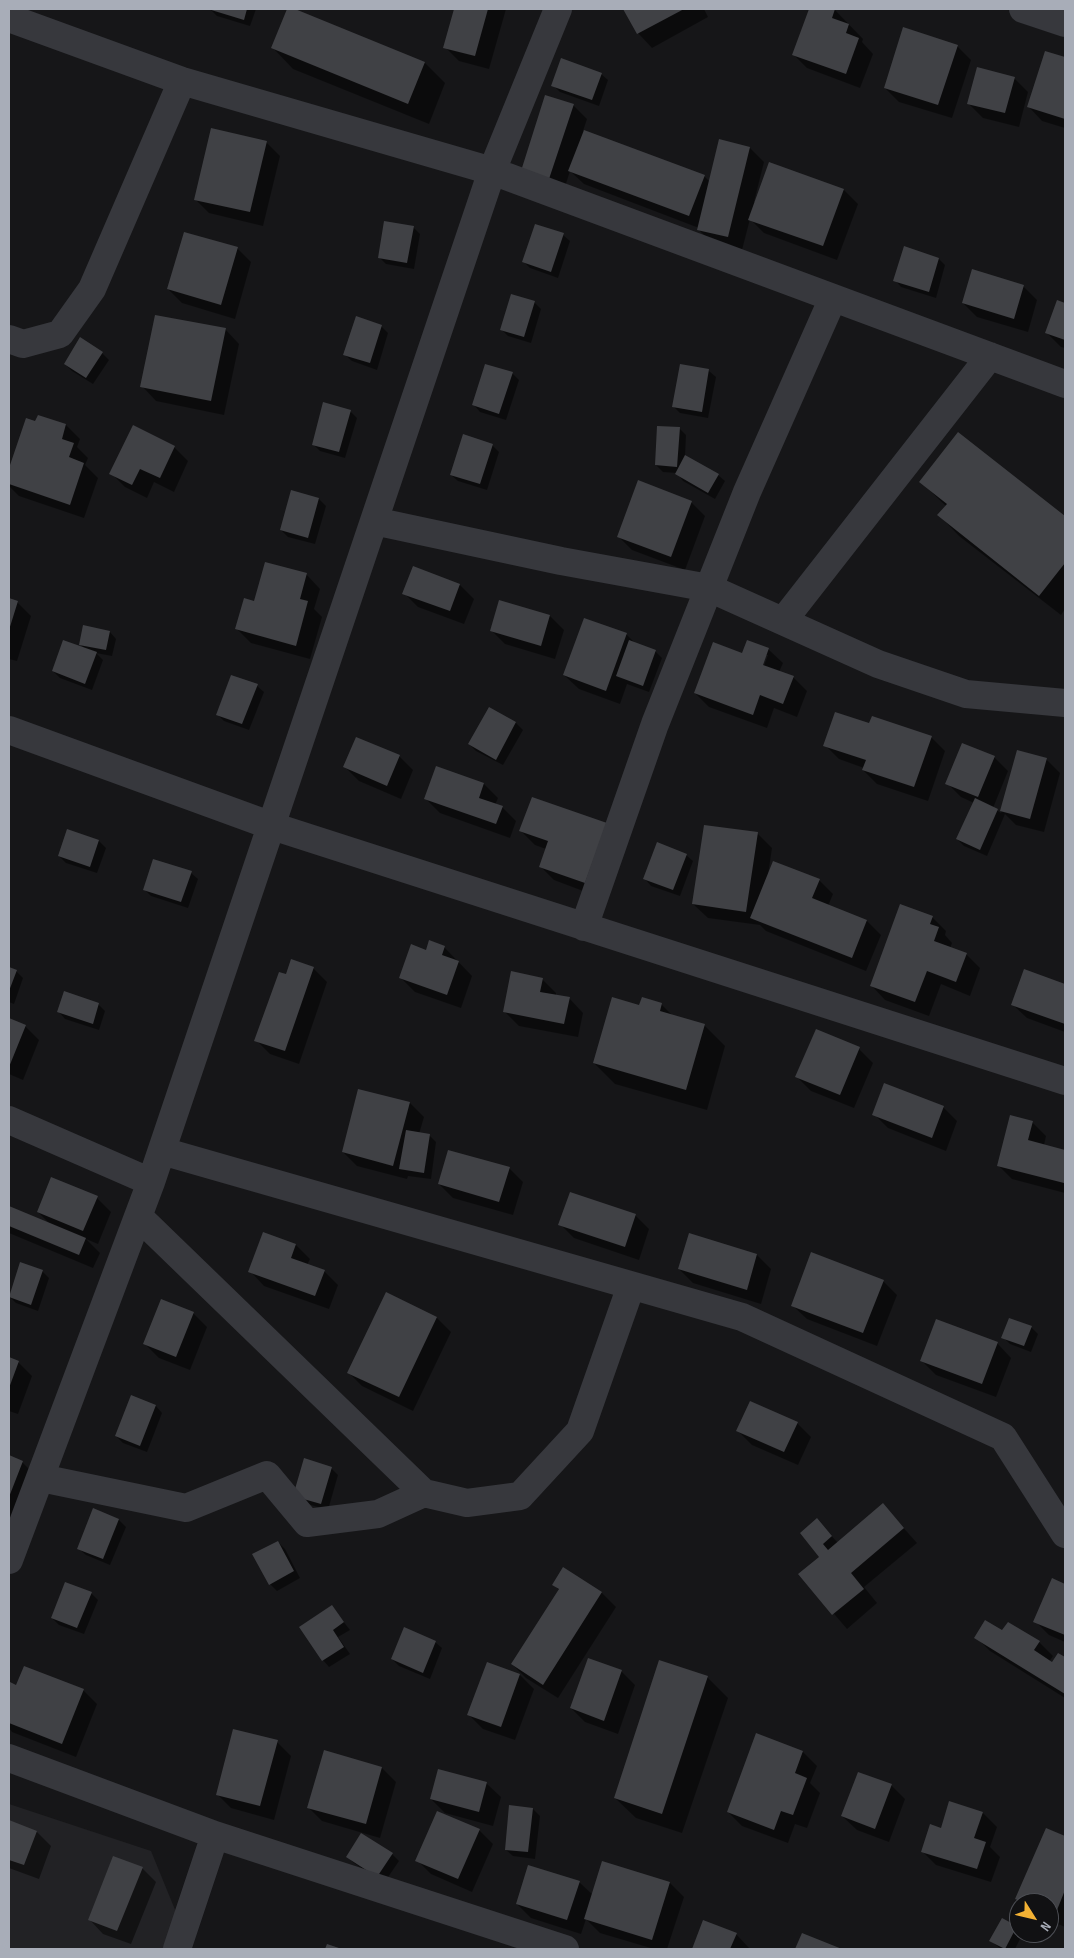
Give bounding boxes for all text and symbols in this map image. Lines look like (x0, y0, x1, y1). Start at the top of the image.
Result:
north arrow (1009, 1893, 1059, 1943)
text: N (1037, 1918, 1055, 1935)

